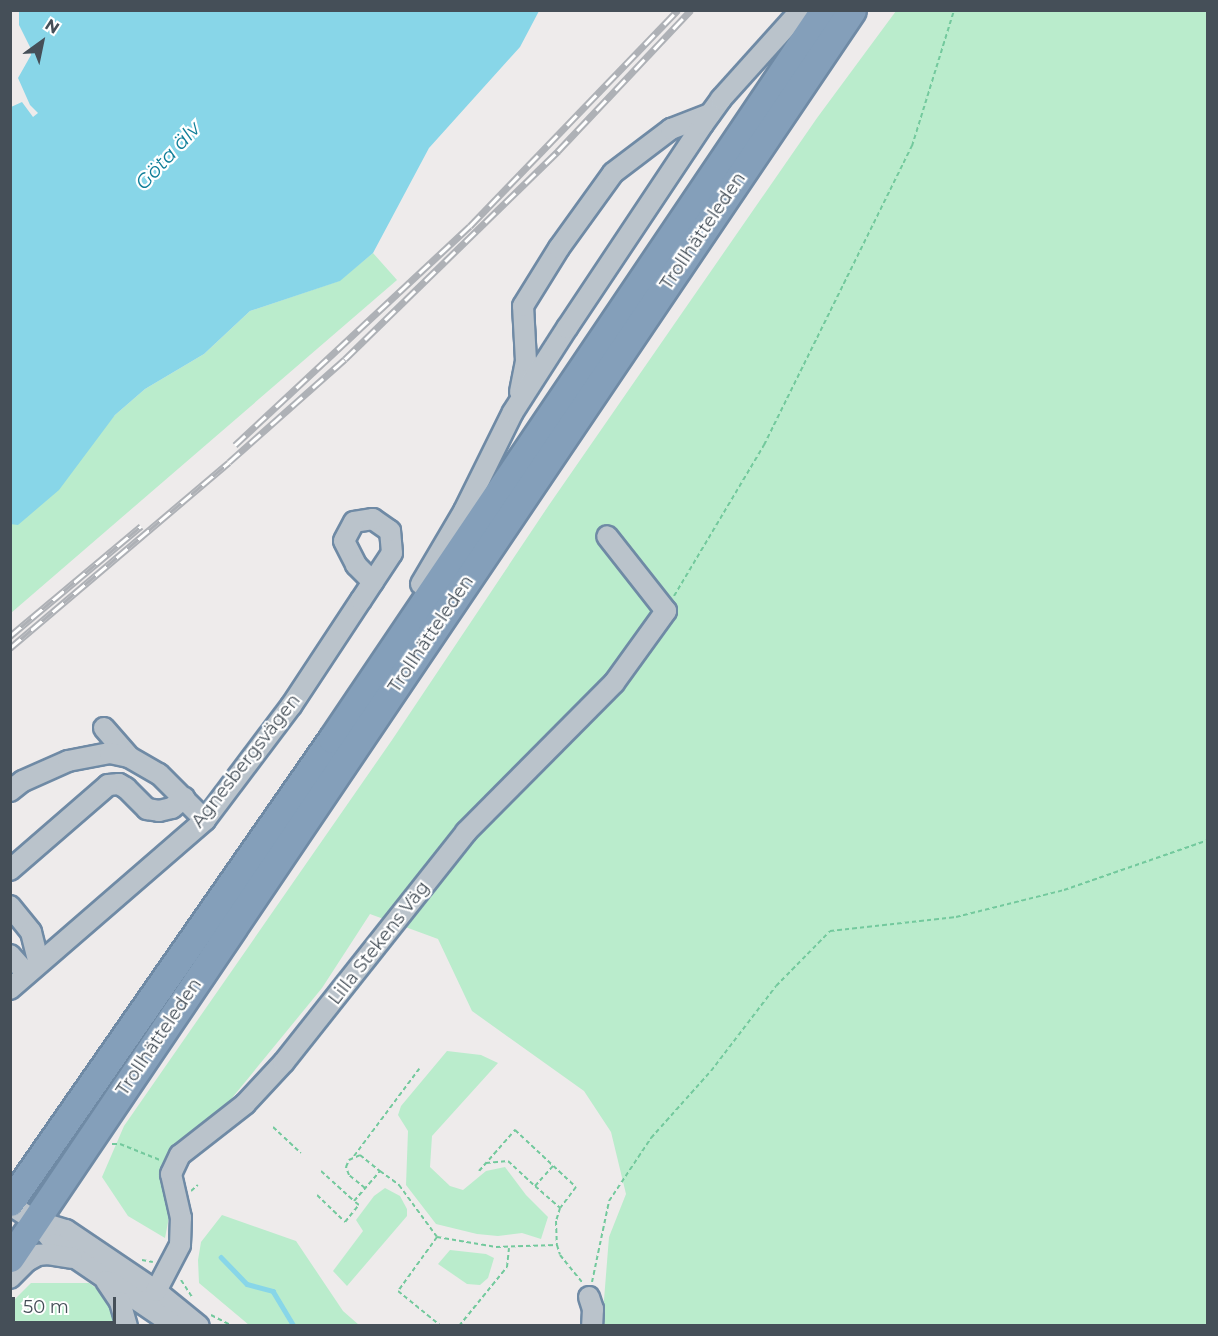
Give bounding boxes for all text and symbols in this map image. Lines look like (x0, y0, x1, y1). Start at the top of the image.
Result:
north arrow (12, 12, 72, 72)
text: N (41, 15, 63, 38)
water label: Göta älv (130, 117, 206, 195)
street label: Trollhätteleden (656, 168, 750, 294)
street label: Trollhätteleden (384, 571, 478, 697)
street label: Agnesbergsvägen (187, 690, 305, 832)
street label: Lilla Stekens Väg (324, 877, 434, 1009)
street label: Trollhätteleden (112, 974, 206, 1100)
scale bar (15, 1285, 118, 1323)
text: 50 m (23, 1296, 69, 1318)

